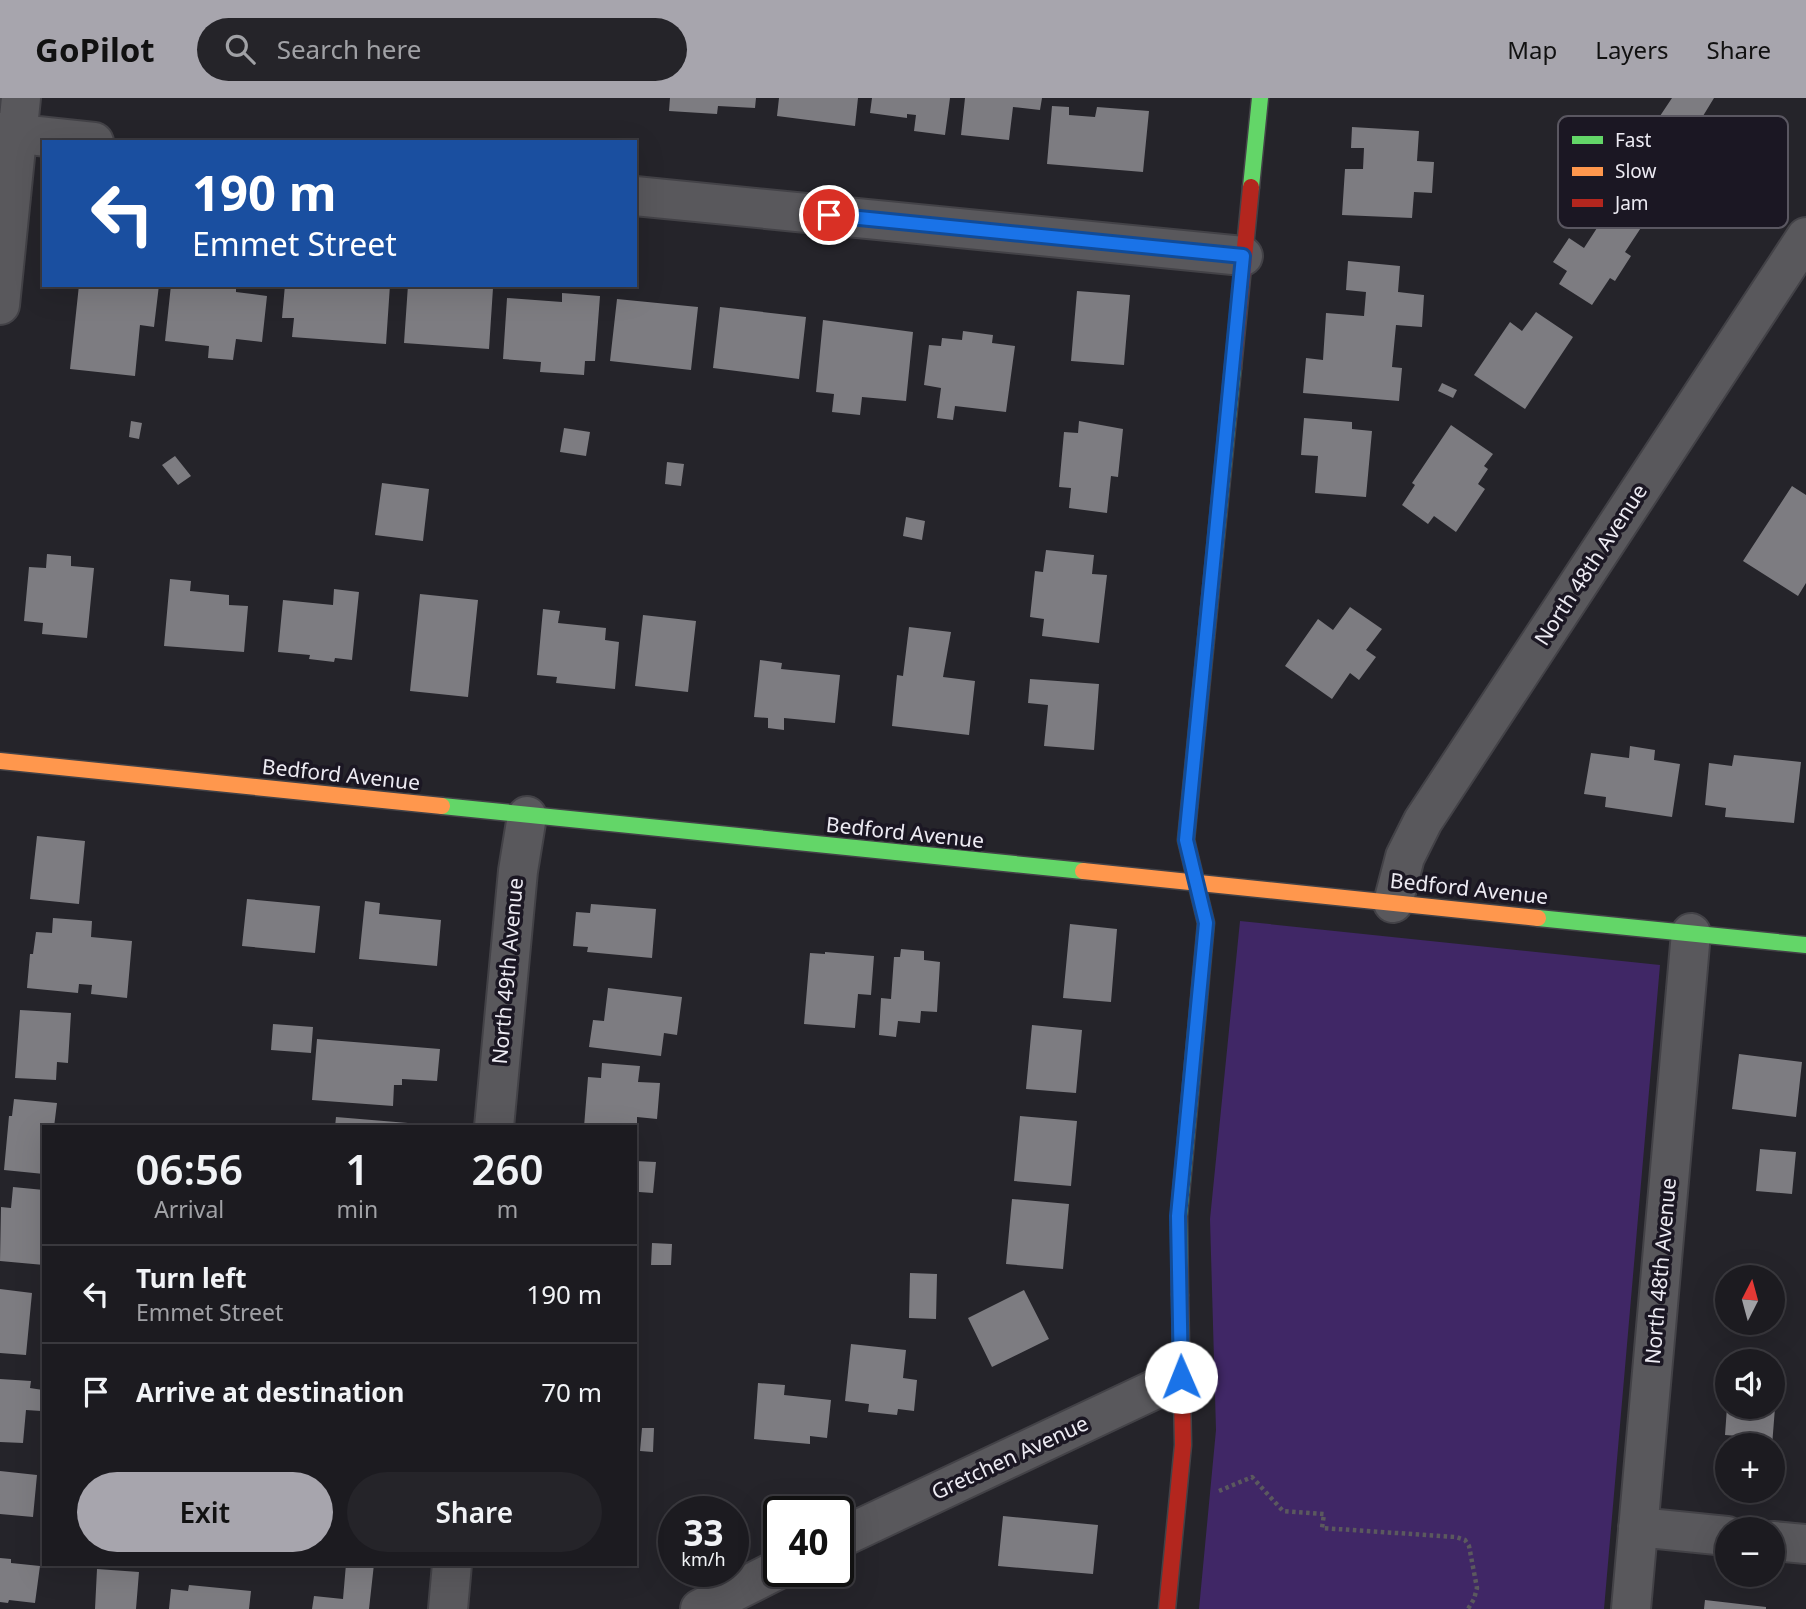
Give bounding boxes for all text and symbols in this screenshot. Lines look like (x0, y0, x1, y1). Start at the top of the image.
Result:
search box (197, 18, 687, 81)
text: GoPilot (35, 27, 155, 72)
icon: search (221, 30, 259, 68)
text: Search here (277, 31, 421, 67)
text: Map (1507, 33, 1557, 66)
text: Layers (1595, 33, 1669, 66)
text: Share (1707, 33, 1771, 66)
legend (1558, 116, 1788, 228)
text: Fast (1615, 127, 1652, 153)
text: Slow (1615, 158, 1656, 184)
text: 190 m (192, 159, 337, 225)
icon: left (77, 168, 168, 259)
pin (799, 185, 859, 245)
text: Jam (1613, 190, 1649, 216)
icon: arrive (810, 196, 848, 234)
text: Emmet Street (192, 222, 397, 265)
street label: North 48th Avenue (1527, 478, 1653, 651)
street label: Bedford Avenue (261, 752, 421, 796)
street label: Bedford Avenue (825, 810, 985, 854)
street label: Bedford Avenue (1389, 866, 1549, 910)
street label: North 49th Avenue (485, 876, 529, 1065)
text: 06:56 (135, 1140, 243, 1197)
text: 1 (345, 1140, 369, 1197)
text: 260 (472, 1140, 544, 1197)
street label: North 48th Avenue (1638, 1176, 1682, 1365)
text: Arrival (154, 1193, 224, 1225)
text: min (336, 1193, 378, 1225)
text: m (497, 1193, 518, 1225)
text: Turn left (136, 1260, 247, 1296)
north arrow (1715, 1265, 1785, 1335)
map controls (1715, 1265, 1785, 1587)
icon: left (77, 1275, 115, 1313)
text: 190 m (526, 1276, 602, 1312)
text: Emmet Street (136, 1296, 283, 1328)
position arrow (1144, 1340, 1218, 1414)
button: sound (1715, 1349, 1785, 1419)
icon: arrive (77, 1373, 115, 1411)
text: Arrive at destination (136, 1374, 405, 1410)
text: 70 m (541, 1374, 602, 1410)
street label: Gretchen Avenue (927, 1408, 1093, 1506)
button: + (1715, 1433, 1785, 1503)
button: Exit (77, 1472, 333, 1552)
button: Share (347, 1472, 602, 1552)
speed limit sign: 40 (763, 1496, 854, 1587)
text: 33 (683, 1509, 724, 1556)
button: − (1715, 1517, 1785, 1587)
text: km/h (681, 1547, 726, 1571)

